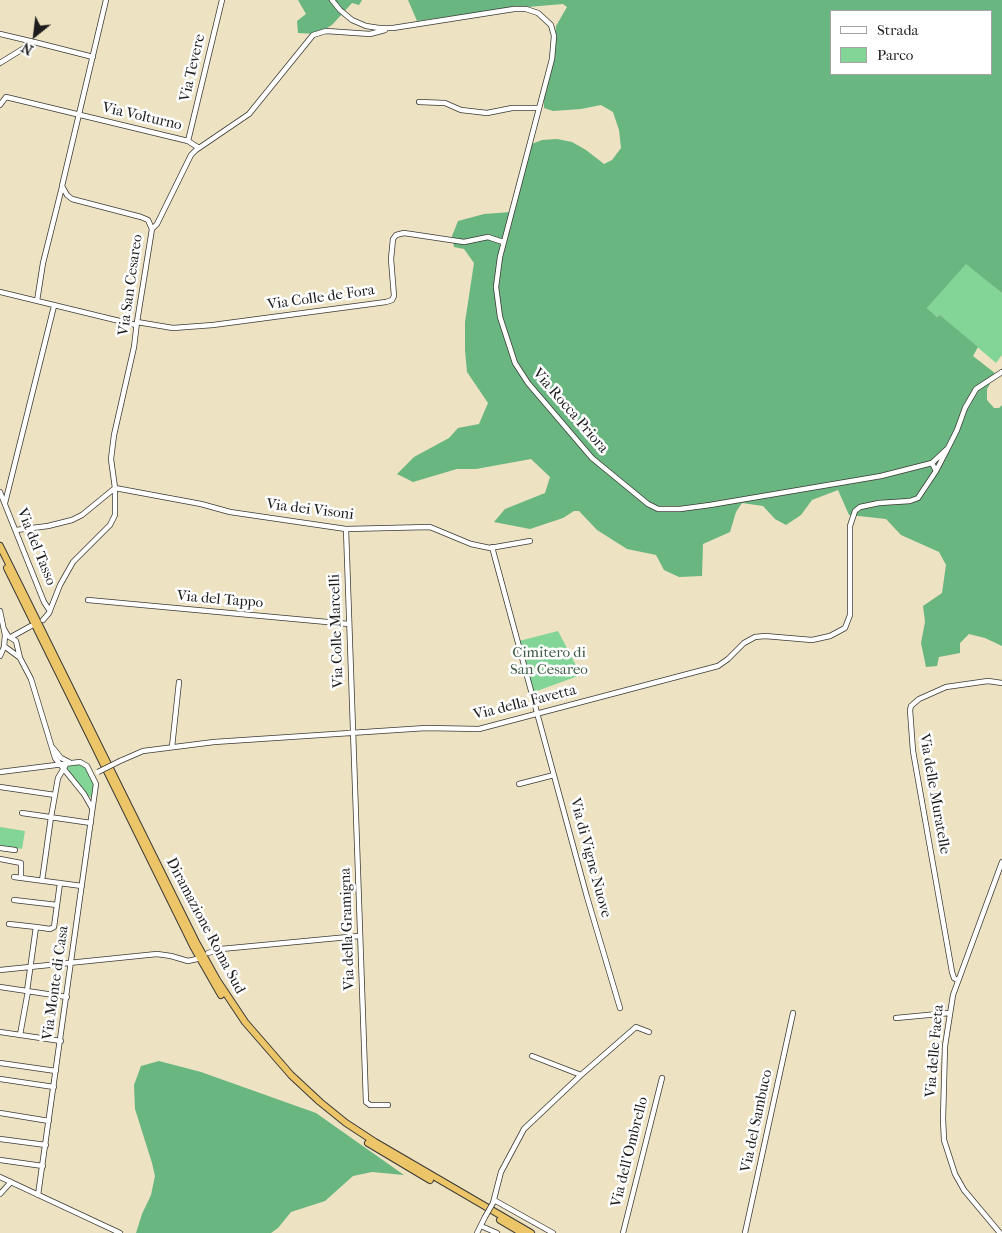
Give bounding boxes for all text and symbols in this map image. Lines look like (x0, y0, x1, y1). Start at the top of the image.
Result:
north arrow (10, 10, 60, 60)
legend (830, 10, 992, 75)
text: Strada (877, 21, 919, 39)
street label: Via Tevere (176, 32, 210, 104)
text: N (19, 39, 36, 59)
text: Parco (877, 46, 913, 64)
street label: Via Volturno (100, 99, 184, 135)
street label: Via San Cesareo (115, 233, 147, 337)
street label: Via Colle de Fora (266, 282, 376, 314)
street label: Via Rocca Priora (528, 365, 612, 457)
street label: Via dei Visoni (265, 496, 355, 524)
street label: Via del Tasso (12, 506, 60, 588)
street label: Via Colle Marcelli (326, 574, 348, 688)
street label: Via del Tappo (176, 587, 264, 613)
park label: Cimitero di San Cesareo (510, 644, 588, 679)
street label: Via della Favetta (472, 682, 578, 724)
street label: Via delle Muratelle (915, 732, 953, 856)
street label: Via di Vigne Nuove (565, 796, 615, 920)
street label: Diramazione Roma Sud (162, 855, 248, 997)
street label: Via della Gramigna (337, 867, 359, 991)
street label: Via Monte di Casa (39, 925, 73, 1041)
street label: Via delle Faeta (922, 1004, 948, 1098)
street label: Via del Sambuco (737, 1068, 777, 1174)
street label: Via dell'Ombrello (608, 1095, 652, 1209)

